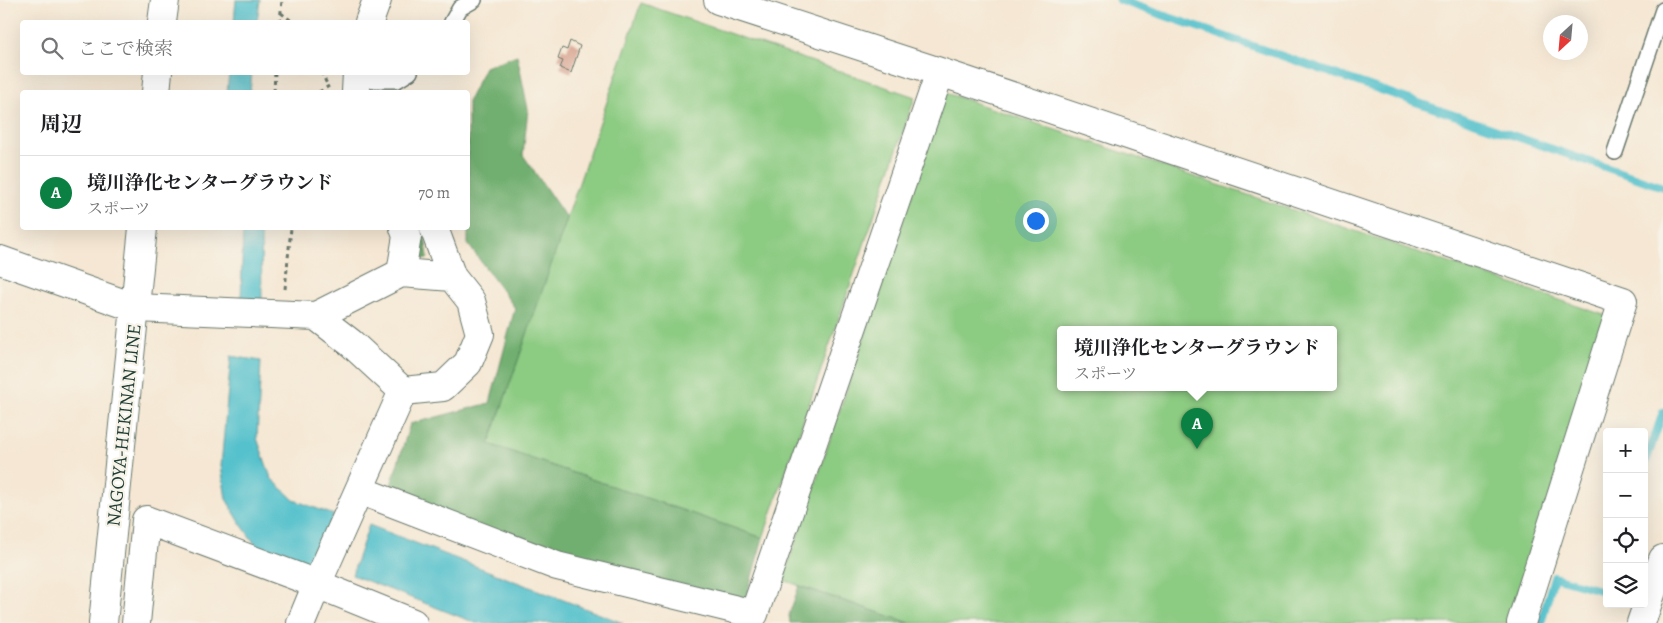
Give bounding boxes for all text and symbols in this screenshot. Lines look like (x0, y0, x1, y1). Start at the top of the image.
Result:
north arrow (1543, 15, 1588, 60)
search box (20, 20, 470, 75)
icon: search (38, 34, 66, 62)
text: ここで検索 (78, 36, 173, 62)
text: 周辺 (40, 110, 82, 138)
text: 境川浄化センターグラウンド (87, 170, 333, 196)
text: A (51, 182, 61, 204)
text: 70 m (418, 182, 450, 204)
text: スポーツ (87, 198, 150, 220)
your location (1023, 208, 1049, 234)
street label: NAGOYA-HEKINAN LINE (100, 323, 148, 528)
popup (1057, 326, 1337, 391)
text: 境川浄化センターグラウンド (1074, 335, 1320, 361)
text: スポーツ (1074, 363, 1137, 385)
pin: A (1181, 408, 1213, 449)
map controls (1603, 428, 1648, 608)
button: + (1603, 428, 1648, 473)
button: − (1603, 473, 1648, 518)
button: locate (1603, 518, 1648, 563)
button: layers (1603, 563, 1648, 608)

